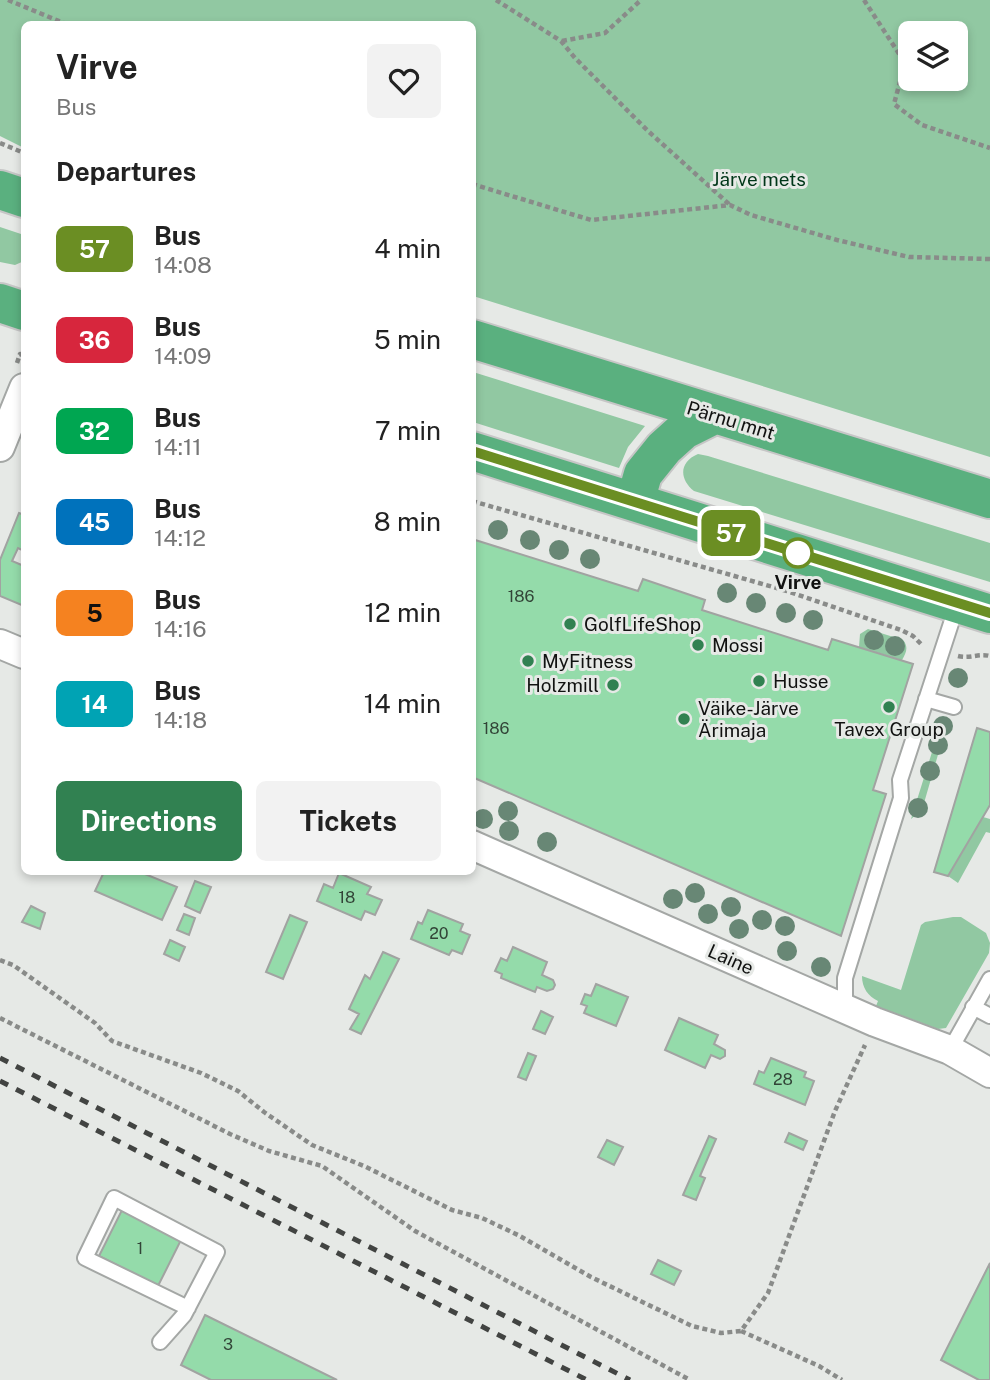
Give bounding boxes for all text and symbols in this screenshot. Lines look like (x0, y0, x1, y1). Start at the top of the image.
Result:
map controls (898, 21, 968, 91)
button: layers (898, 21, 968, 91)
button: heart (367, 44, 441, 118)
text: Virve (56, 48, 138, 86)
text: Bus (56, 93, 96, 120)
text: Departures (56, 156, 196, 187)
park label: Järve mets (712, 168, 806, 190)
text: Bus (154, 220, 201, 251)
text: 4 min (374, 233, 441, 264)
text: 57 (79, 235, 110, 263)
text: 14:08 (154, 251, 212, 278)
text: Bus (154, 311, 201, 342)
text: 5 min (374, 324, 441, 355)
text: 36 (79, 326, 110, 354)
text: 14:09 (154, 342, 211, 369)
street label: Pärnu mnt (684, 396, 778, 444)
text: Bus (154, 402, 201, 433)
text: 7 min (375, 415, 441, 446)
text: 32 (79, 417, 110, 445)
text: 14:11 (154, 433, 202, 460)
text: Bus (154, 493, 201, 524)
text: 8 min (374, 506, 441, 537)
text: 45 (79, 508, 110, 536)
line badge: 57 (700, 510, 762, 556)
text: 57 (715, 519, 747, 547)
text: 14:12 (154, 524, 206, 551)
marker: Virve (783, 538, 813, 568)
place label: Virve (774, 571, 822, 593)
text: Bus (154, 584, 201, 615)
house number: 186 (508, 587, 534, 606)
text: 12 min (365, 597, 441, 628)
text: 5 (86, 599, 103, 627)
place label: GolfLifeShop (584, 613, 701, 635)
text: 14:16 (154, 615, 207, 642)
marker: GolfLifeShop (562, 616, 578, 632)
place label: Mossi (712, 634, 763, 656)
marker: Mossi (690, 637, 706, 653)
place label: MyFitness (542, 650, 633, 672)
marker: MyFitness (520, 653, 536, 669)
place label: Husse (773, 670, 829, 692)
marker: Husse (751, 673, 767, 689)
place label: Holzmill (526, 674, 599, 696)
text: Bus (154, 675, 201, 706)
marker: Holzmill (605, 677, 621, 693)
text: 14 min (364, 688, 441, 719)
text: 14 (81, 690, 108, 718)
place label: Väike-Järve Ärimaja (698, 697, 799, 741)
marker: Tavex Group (881, 699, 897, 715)
text: 14:18 (154, 706, 207, 733)
marker: Väike-Järve Ärimaja (676, 711, 692, 727)
place label: Tavex Group (834, 718, 944, 740)
house number: 186 (483, 719, 509, 738)
button: Directions (56, 781, 242, 861)
button: Tickets (256, 781, 441, 861)
house number: 18 (339, 888, 355, 907)
house number: 20 (429, 924, 449, 943)
street label: Laine (705, 939, 757, 979)
house number: 28 (773, 1070, 793, 1089)
house number: 1 (137, 1239, 143, 1258)
house number: 3 (223, 1335, 233, 1354)

